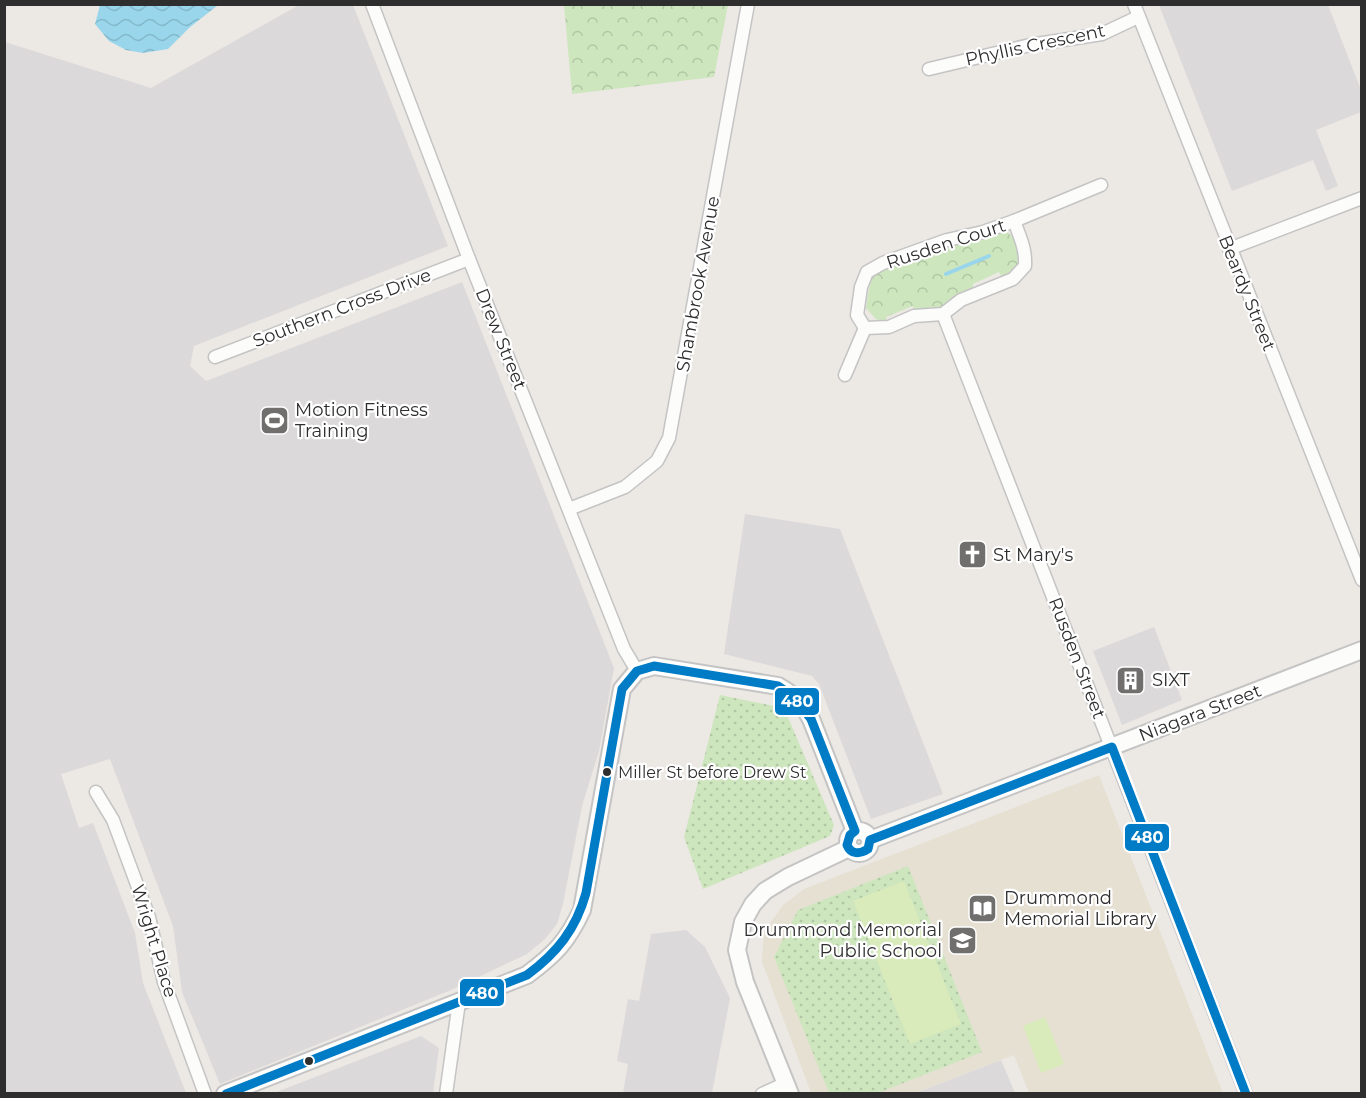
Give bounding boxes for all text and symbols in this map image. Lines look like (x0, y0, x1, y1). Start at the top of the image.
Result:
street label: Phyllis Crescent (963, 19, 1107, 71)
street label: Shambrook Avenue (672, 194, 724, 374)
street label: Rusden Court (883, 214, 1009, 274)
street label: Beardy Street (1214, 232, 1280, 354)
street label: Southern Cross Drive (250, 264, 434, 352)
street label: Drew Street (471, 285, 531, 393)
place label: Motion Fitness Training (295, 399, 428, 442)
sports icon: Motion Fitness Training (258, 404, 290, 436)
church icon: St Mary's (956, 539, 988, 571)
place label: St Mary's (993, 544, 1073, 566)
street label: Rusden Street (1044, 594, 1110, 722)
building icon: SIXT (1115, 664, 1147, 696)
place label: SIXT (1152, 669, 1190, 691)
street label: Niagara Street (1136, 680, 1264, 746)
line badge: 480 (774, 687, 820, 716)
text: 480 (781, 692, 813, 711)
place label: Miller St before Drew St (618, 763, 807, 782)
marker: Miller St before Drew St (601, 766, 613, 778)
line badge: 480 (1124, 823, 1170, 852)
text: 480 (1131, 828, 1163, 847)
street label: Wright Place (126, 882, 182, 1000)
place label: Drummond Memorial Library (1004, 887, 1156, 930)
library icon: Drummond Memorial Library (967, 892, 999, 924)
place label: Drummond Memorial Public School (743, 919, 942, 962)
school or university icon: Drummond Memorial Public School (947, 924, 979, 956)
line badge: 480 (459, 978, 505, 1007)
text: 480 (466, 984, 498, 1003)
unlabelled marker (303, 1055, 315, 1067)

